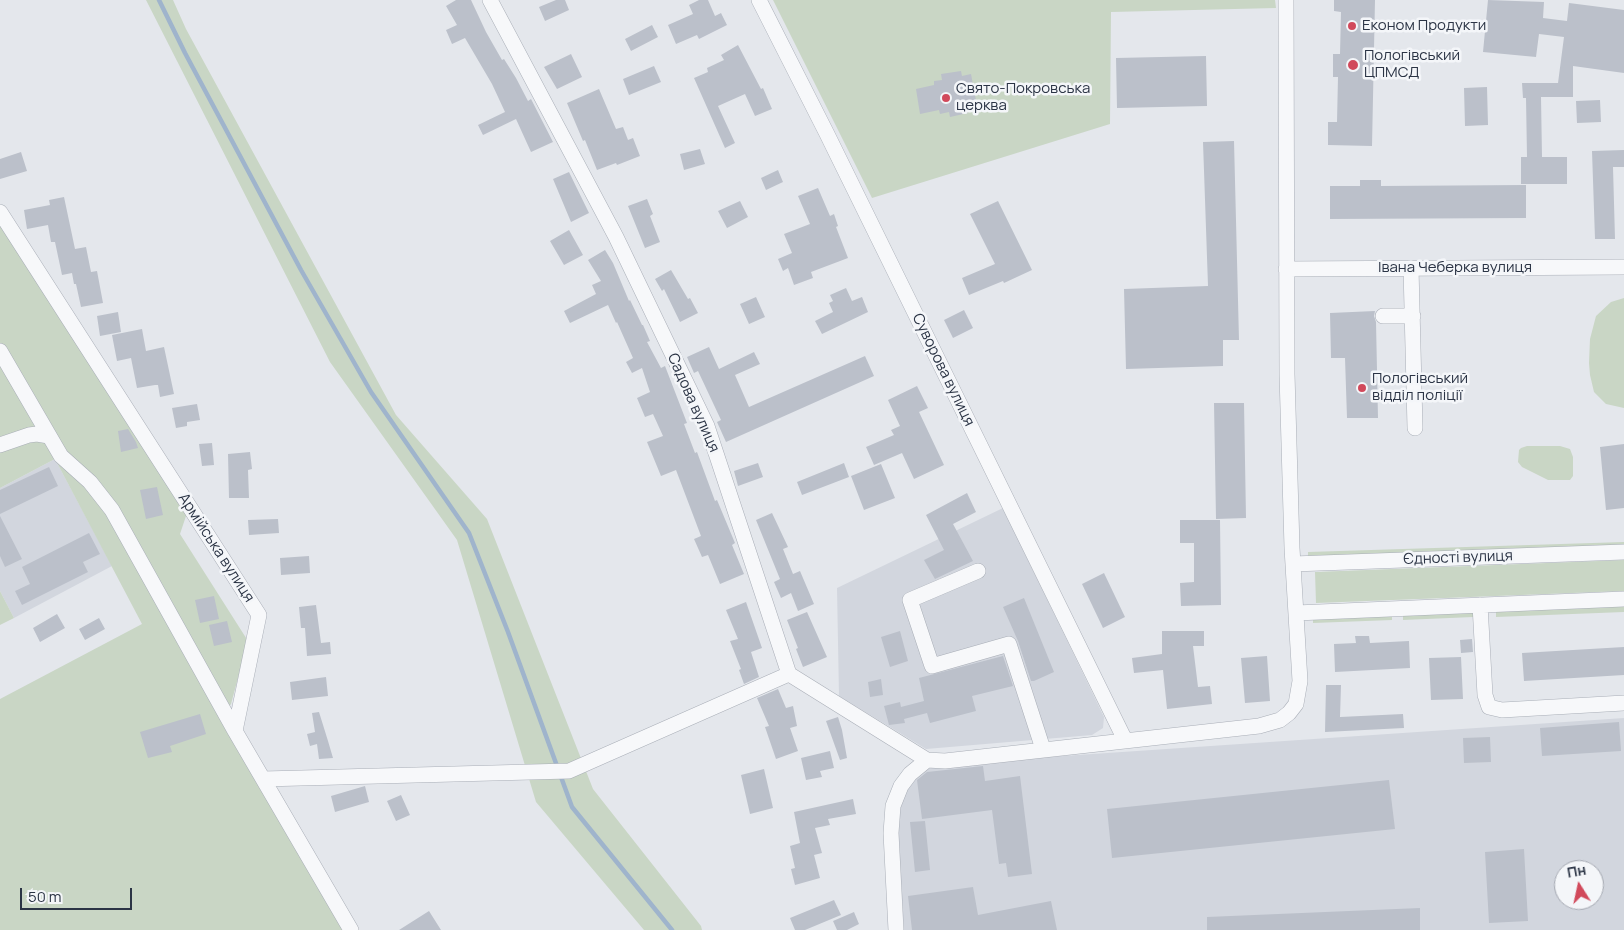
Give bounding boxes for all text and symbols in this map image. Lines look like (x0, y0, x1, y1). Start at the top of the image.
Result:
place label: Економ Продукти (1362, 17, 1486, 35)
marker: Економ Продукти (1346, 20, 1358, 32)
place label: Пологівський ЦПМСД (1364, 47, 1460, 82)
marker: Пологівський ЦПМСД (1346, 58, 1360, 72)
place label: Свято-Покровська церква (956, 80, 1090, 115)
marker: Свято-Покровська церква (940, 92, 952, 104)
street label: Івана Чеберка вулиця (1378, 259, 1532, 277)
street label: Суворова вулиця (908, 311, 978, 429)
street label: Садова вулиця (663, 351, 723, 455)
place label: Пологівський відділ поліції (1372, 370, 1468, 405)
marker: Пологівський відділ поліції (1356, 382, 1368, 394)
street label: Армійська вулиця (174, 490, 258, 606)
street label: Єдності вулиця (1403, 547, 1513, 569)
north arrow (1554, 860, 1604, 910)
text: Пн (1566, 860, 1587, 882)
scale bar (22, 878, 135, 910)
text: 50 m (28, 886, 62, 907)

